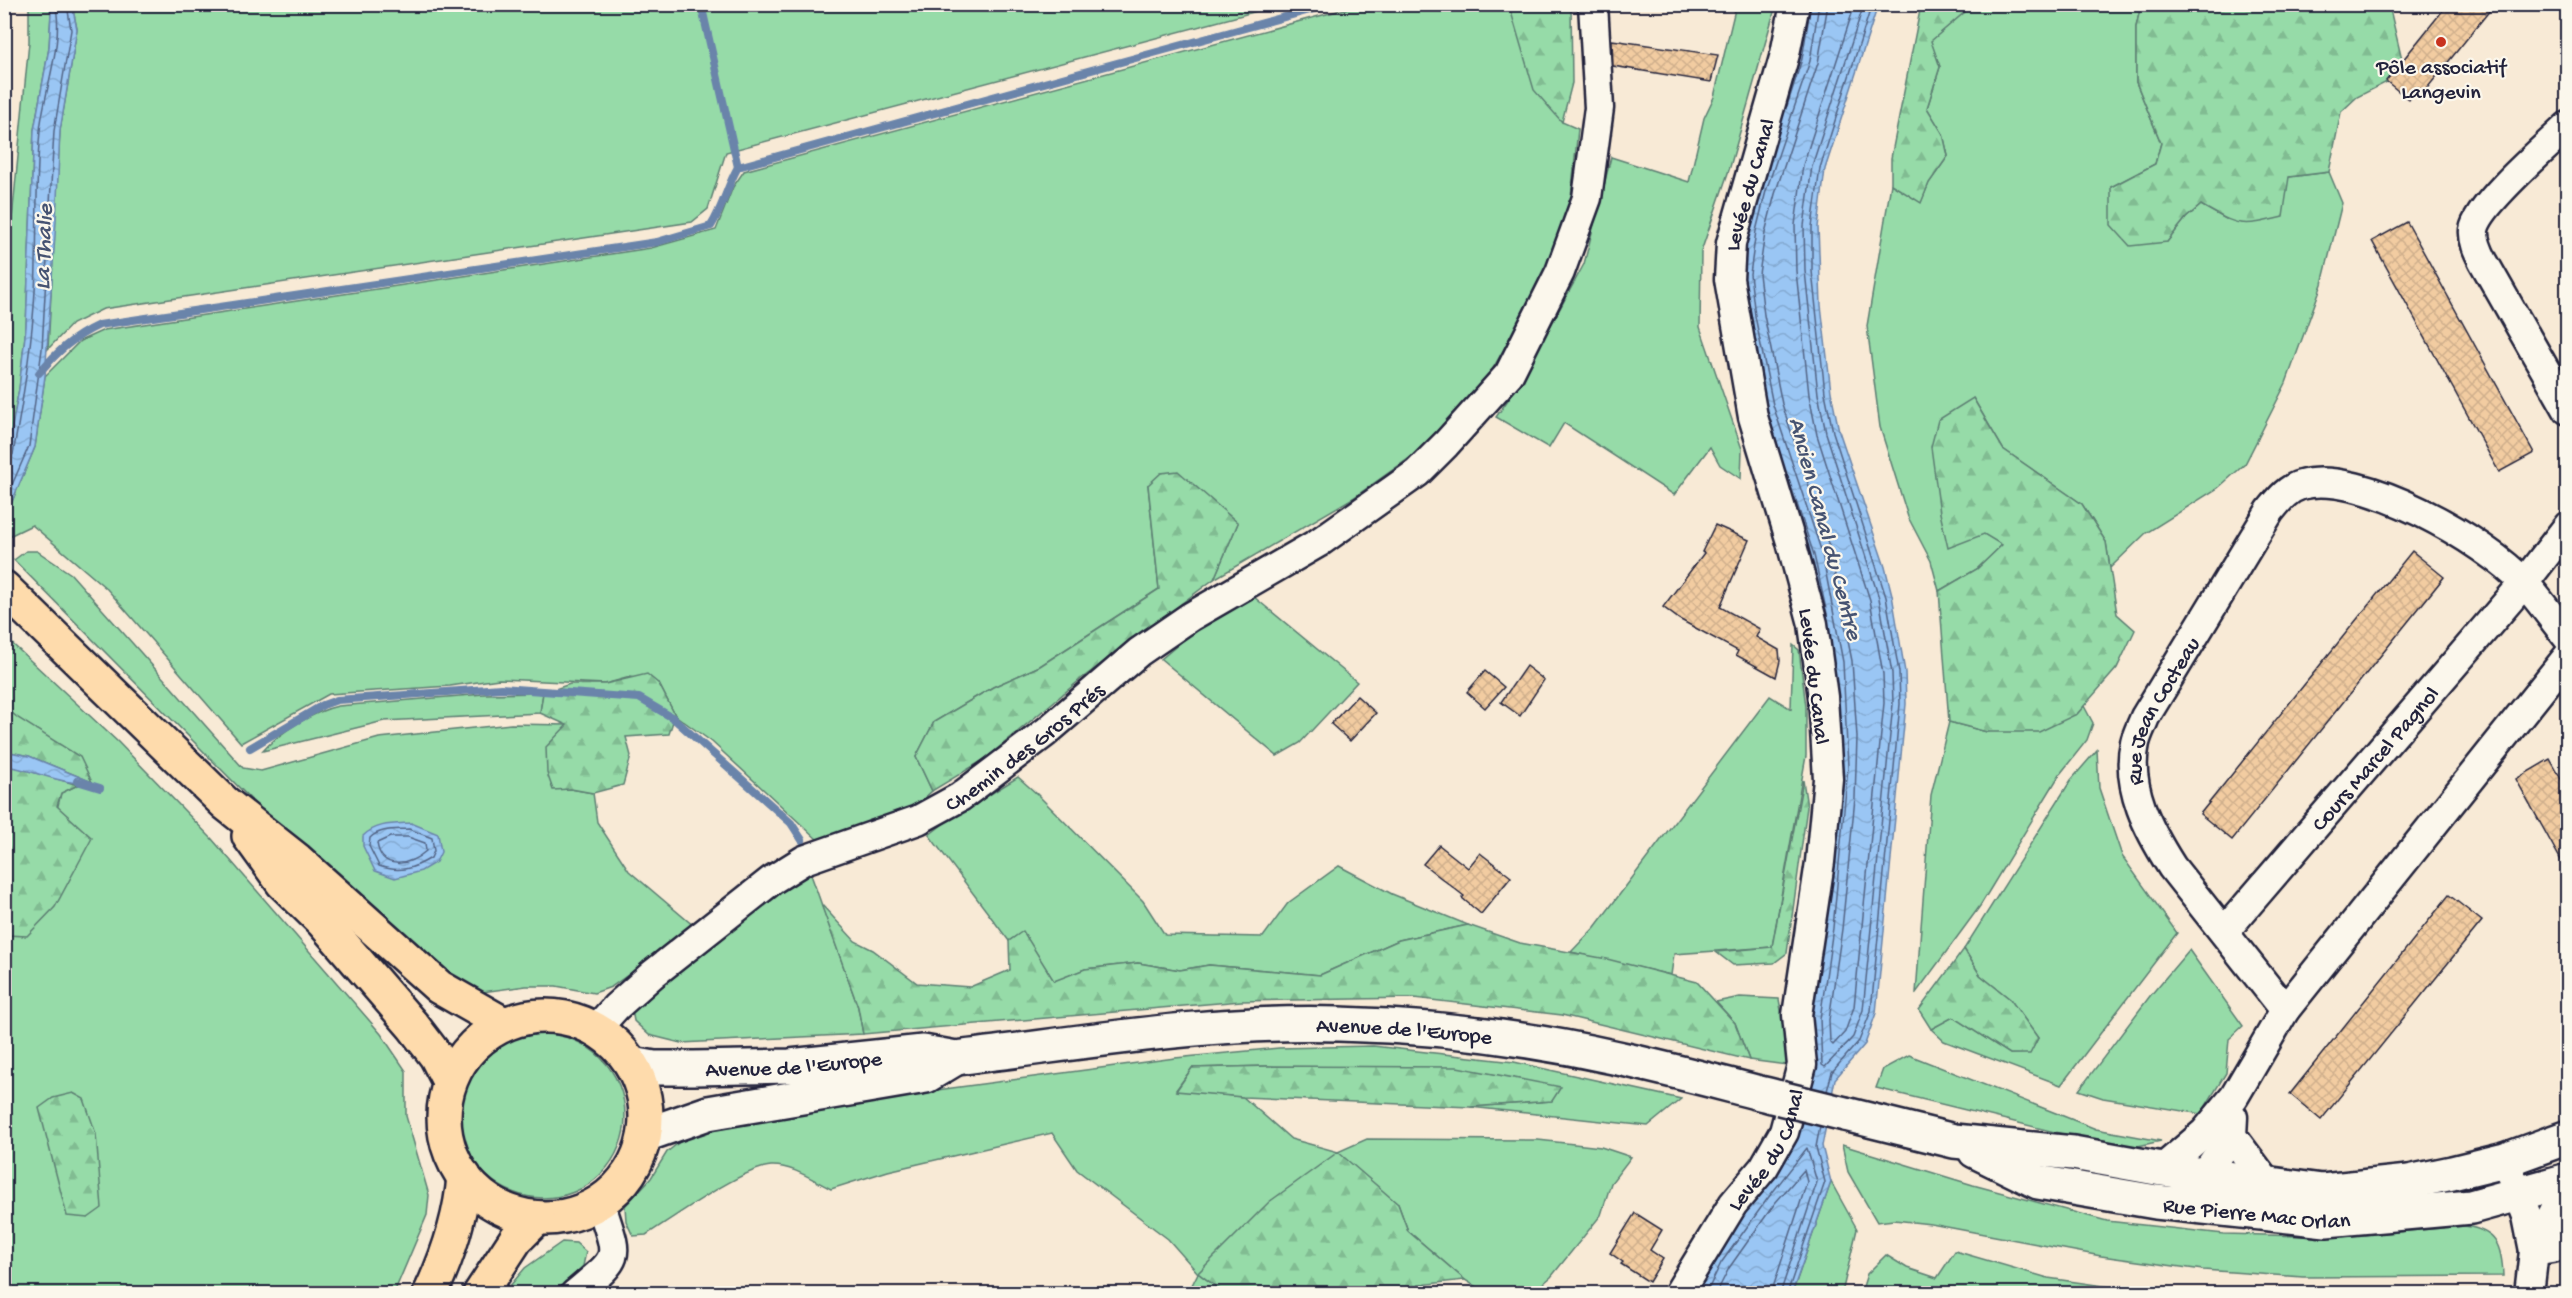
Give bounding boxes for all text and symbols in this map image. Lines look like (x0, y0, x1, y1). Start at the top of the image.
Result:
marker: Pôle associatif Langevin (2434, 35, 2448, 49)
place label: Pôle associatif Langevin (2375, 56, 2508, 107)
street label: Levée du Canal (1722, 116, 1783, 252)
water label: La Thalie (30, 202, 62, 291)
water label: Ancien Canal du Centre (1780, 415, 1868, 645)
street label: Levée du Canal (1791, 607, 1833, 746)
street label: Rue Jean Cocteau (2124, 633, 2208, 787)
street label: Chemin des Gros Prés (942, 678, 1112, 819)
street label: Cours Marcel Pagnol (2308, 682, 2446, 838)
street label: Avenue de l'Europe (1316, 1015, 1494, 1053)
street label: Avenue de l'Europe (705, 1047, 884, 1085)
street label: Levée du Canal (1723, 1087, 1812, 1216)
street label: Rue Pierre Mac Orlan (2161, 1194, 2352, 1237)

